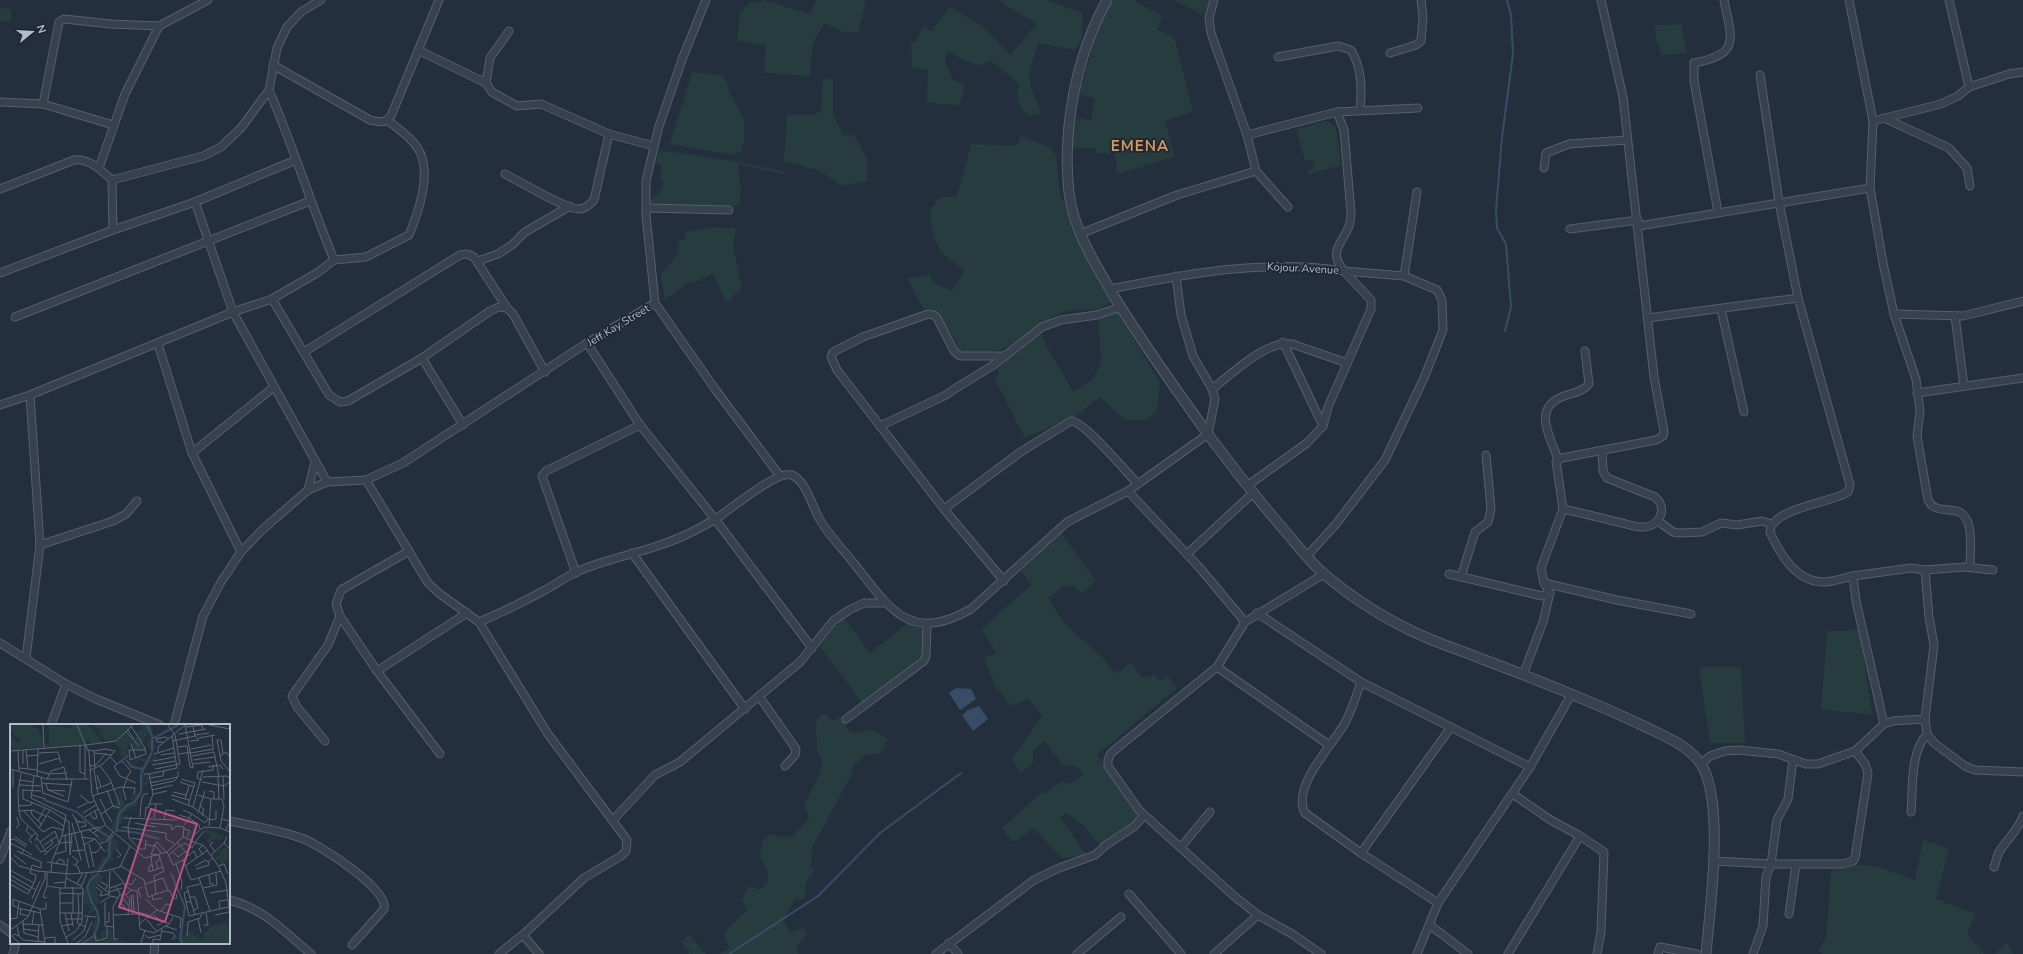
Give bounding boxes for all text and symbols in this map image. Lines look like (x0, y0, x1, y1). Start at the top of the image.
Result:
north arrow (12, 12, 52, 52)
text: N (33, 23, 49, 35)
district label: EMENA (1111, 136, 1169, 156)
street label: Kojour Avenue (1267, 259, 1339, 278)
street label: Jeff Kay Street (583, 301, 652, 351)
inset map (10, 724, 230, 944)

